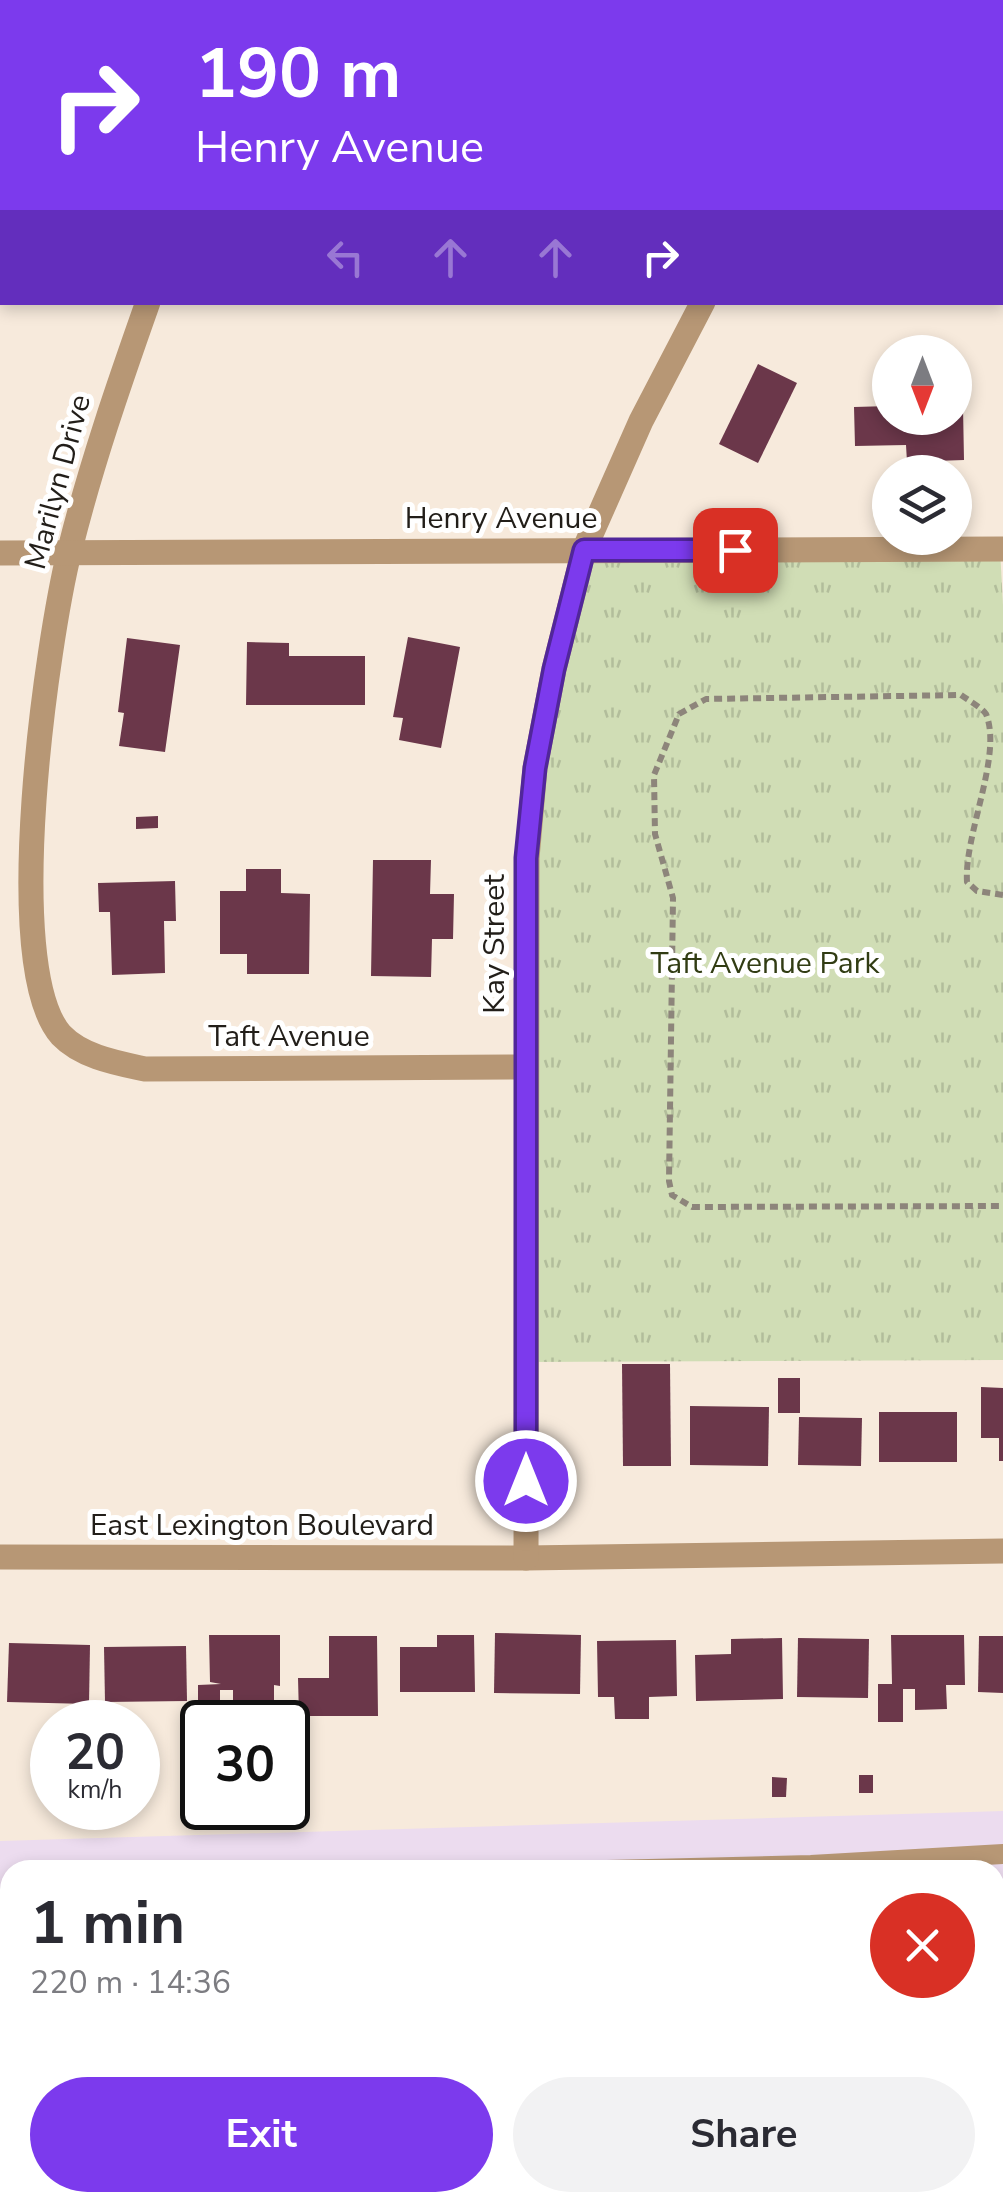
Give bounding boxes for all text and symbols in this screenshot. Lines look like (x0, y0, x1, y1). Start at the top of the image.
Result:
text: 190 m (195, 26, 401, 122)
icon: right (30, 40, 160, 170)
text: Henry Avenue (195, 117, 484, 178)
icon: left (318, 230, 373, 285)
icon: ahead (423, 230, 478, 285)
icon: ahead (528, 230, 583, 285)
icon: right (633, 230, 688, 285)
north arrow (872, 335, 972, 435)
map controls (872, 335, 972, 555)
street label: Marilyn Drive (15, 390, 101, 574)
button: layers (872, 455, 972, 555)
street label: Henry Avenue (405, 498, 597, 539)
pin (693, 508, 778, 593)
icon: arrive (708, 523, 763, 578)
street label: Kay Street (474, 874, 515, 1014)
park label: Taft Avenue Park (651, 943, 880, 984)
street label: Taft Avenue (208, 1016, 370, 1057)
position arrow (474, 1429, 578, 1533)
street label: East Lexington Boulevard (90, 1505, 434, 1546)
speed limit sign: 30 (180, 1700, 310, 1830)
text: 20 (65, 1718, 125, 1787)
text: km/h (67, 1773, 123, 1807)
text: 1 min (30, 1882, 185, 1964)
button: close (870, 1893, 975, 1998)
text: 220 m · 14:36 (30, 1961, 231, 2004)
button: Exit (30, 2077, 493, 2192)
button: Share (513, 2077, 975, 2192)

